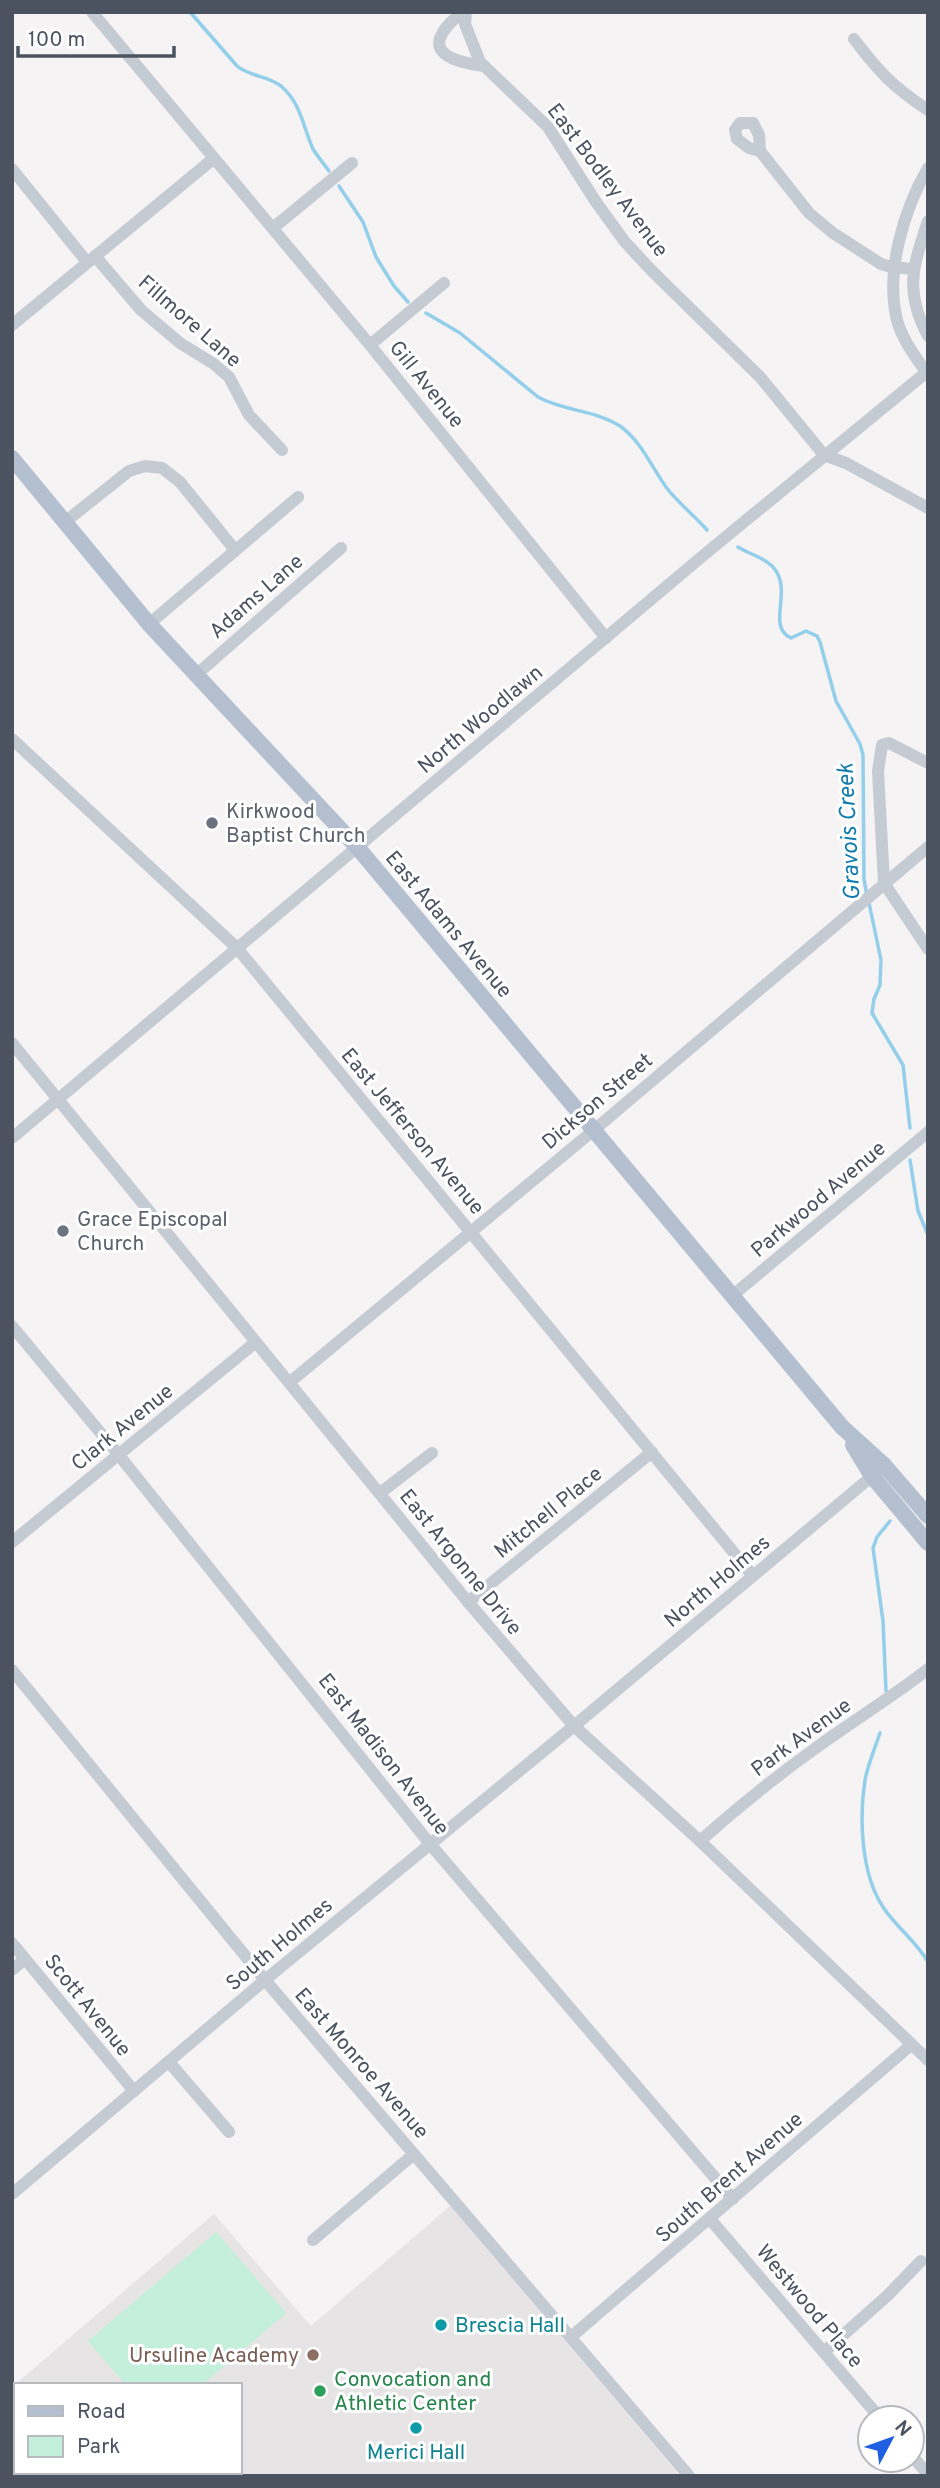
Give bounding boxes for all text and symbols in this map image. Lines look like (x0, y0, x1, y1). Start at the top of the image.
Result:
scale bar (18, 14, 173, 58)
text: 100 m (28, 27, 85, 54)
street label: East Bodley Avenue (540, 99, 673, 263)
street label: Fillmore Lane (132, 270, 246, 374)
street label: Gill Avenue (382, 336, 469, 434)
street label: Adams Lane (204, 549, 310, 645)
street label: North Woodlawn (413, 660, 549, 780)
water label: Gravois Creek (832, 762, 869, 901)
place label: Kirkwood Baptist Church (226, 799, 366, 850)
marker: Kirkwood Baptist Church (204, 815, 220, 831)
street label: East Adams Avenue (378, 846, 517, 1004)
street label: East Jefferson Avenue (334, 1043, 490, 1221)
street label: Dickson Street (537, 1048, 659, 1156)
street label: Parkwood Avenue (746, 1136, 892, 1264)
place label: Grace Episcopal Church (77, 1207, 228, 1258)
marker: Grace Episcopal Church (55, 1223, 71, 1239)
street label: Clark Avenue (66, 1379, 180, 1478)
street label: Mitchell Place (489, 1461, 609, 1565)
street label: East Argonne Drive (392, 1484, 527, 1642)
street label: North Holmes (659, 1530, 777, 1634)
street label: East Madison Avenue (311, 1669, 454, 1841)
street label: Park Avenue (746, 1693, 857, 1784)
street label: South Holmes (221, 1893, 339, 1998)
street label: Scott Avenue (37, 1949, 136, 2063)
street label: East Monroe Avenue (288, 1983, 434, 2145)
street label: South Brent Avenue (651, 2107, 809, 2250)
street label: Westwood Place (749, 2240, 868, 2374)
place label: Brescia Hall (455, 2313, 565, 2340)
marker: Brescia Hall (433, 2317, 449, 2333)
place label: Ursuline Academy (129, 2343, 299, 2370)
marker: Ursuline Academy (305, 2347, 321, 2363)
place label: Convocation and Athletic Center (334, 2367, 491, 2418)
legend (14, 2383, 242, 2474)
marker: Convocation and Athletic Center (312, 2383, 328, 2399)
text: Road (77, 2399, 126, 2426)
north arrow (856, 2404, 926, 2474)
text: N (889, 2416, 916, 2442)
marker: Merici Hall (408, 2420, 424, 2436)
text: Park (77, 2434, 120, 2461)
place label: Merici Hall (367, 2440, 465, 2467)

